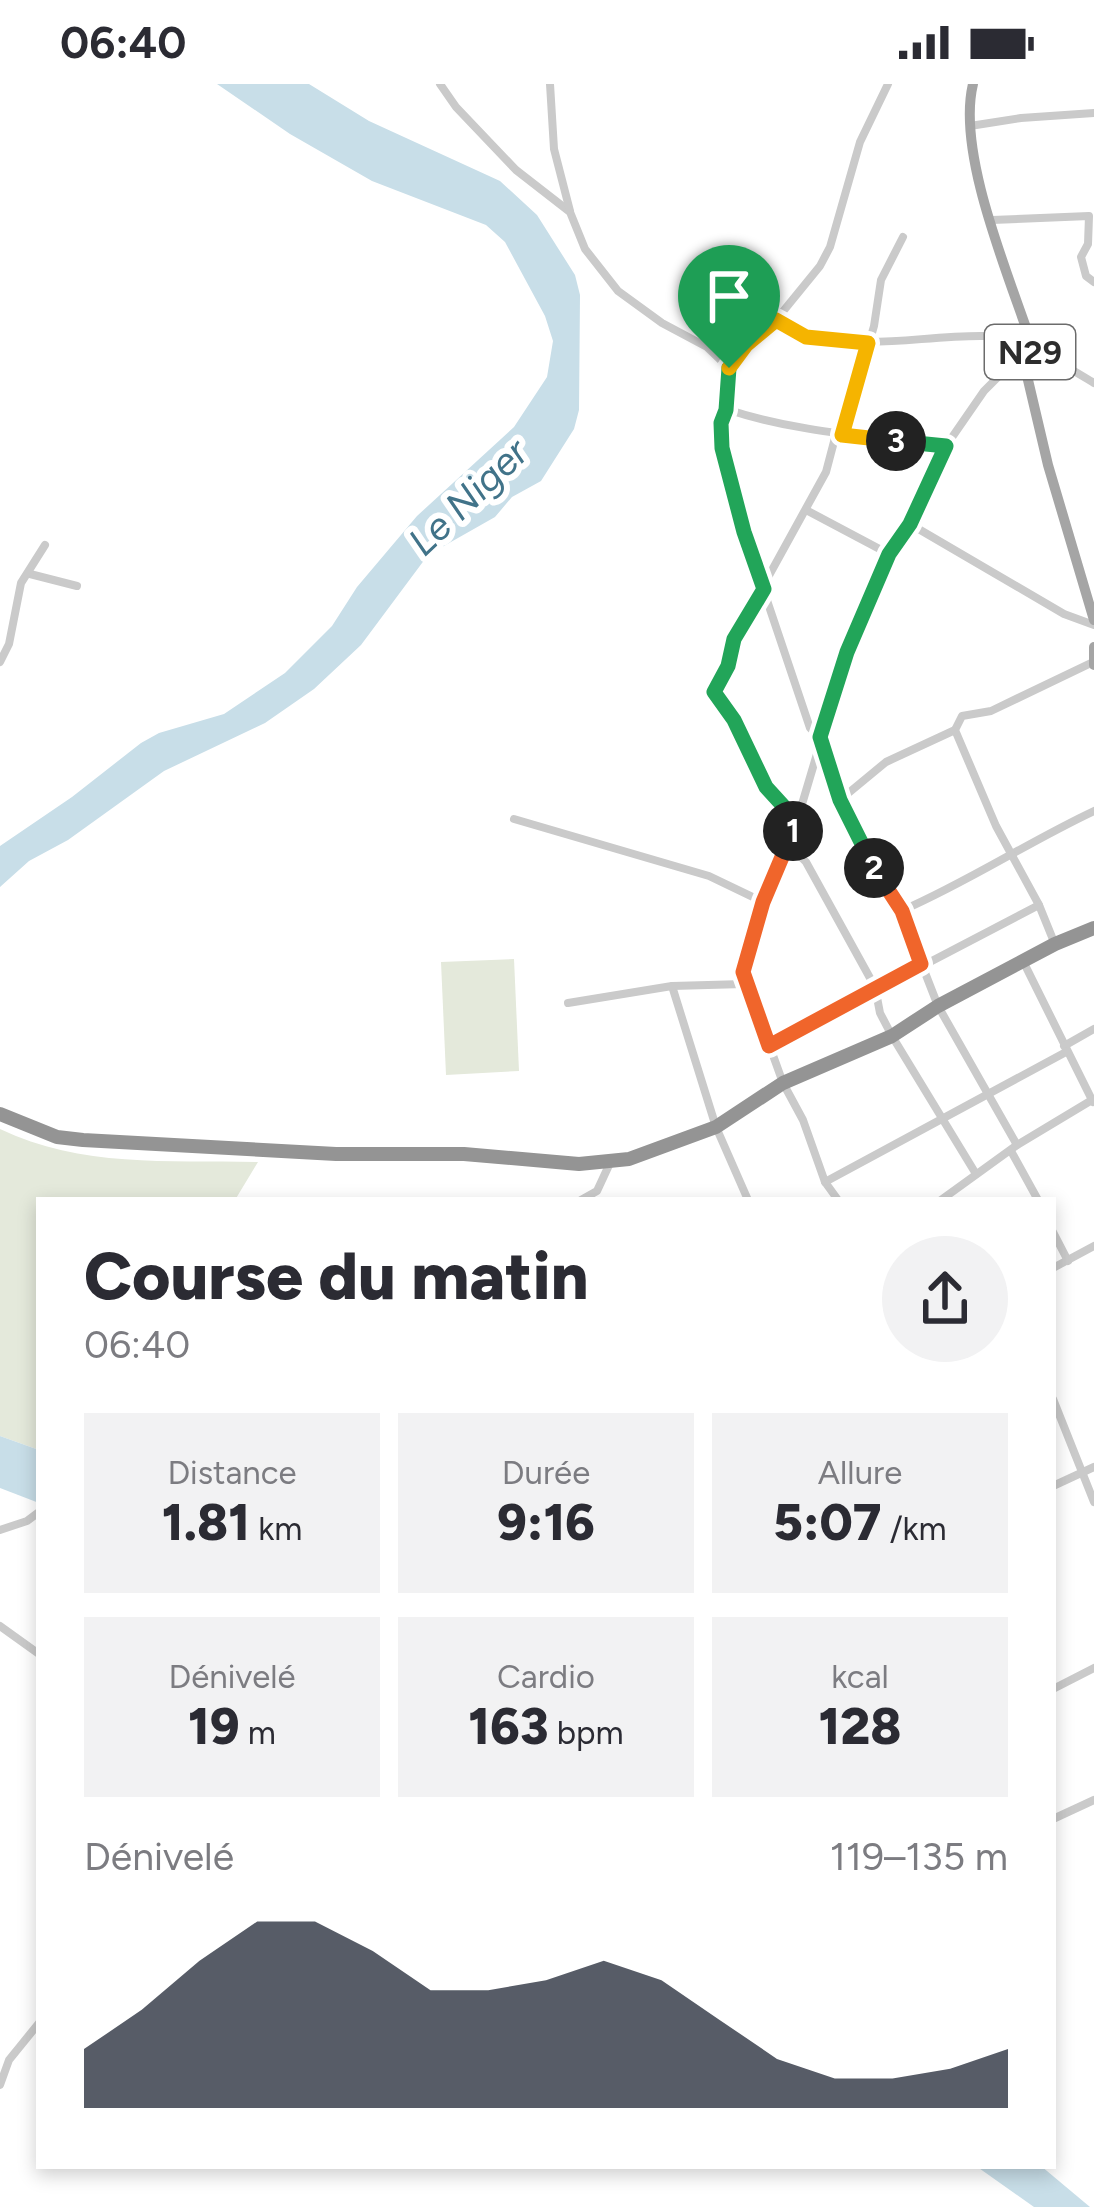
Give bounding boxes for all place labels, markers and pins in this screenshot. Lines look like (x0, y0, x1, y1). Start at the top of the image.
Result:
pin (678, 245, 780, 368)
pin: 3 (866, 411, 926, 471)
pin: 1 (763, 801, 823, 861)
pin: 2 (844, 838, 904, 898)

